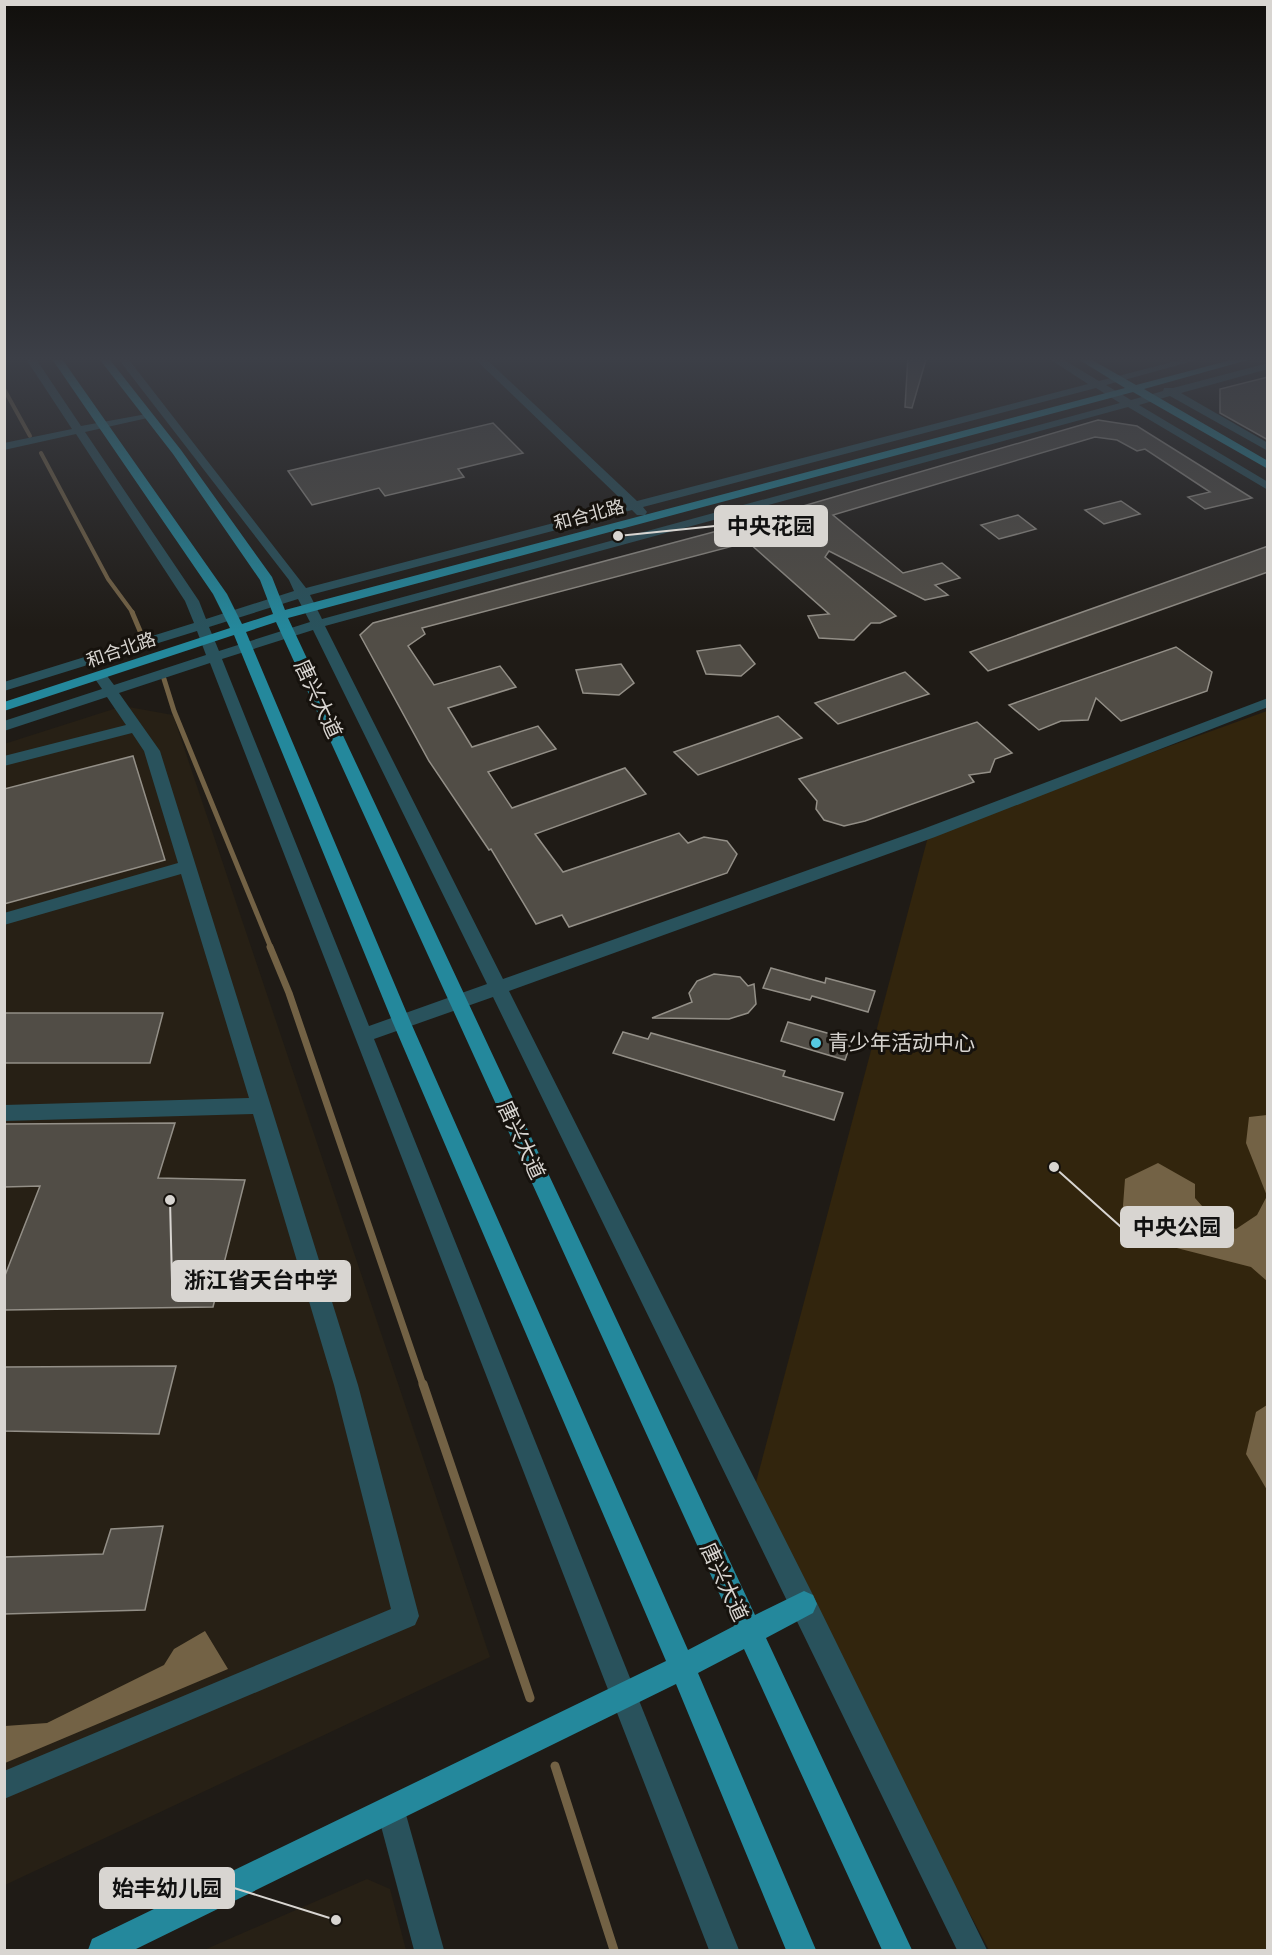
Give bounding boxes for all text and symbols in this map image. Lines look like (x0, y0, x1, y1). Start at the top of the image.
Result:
street label: 和合北路 (551, 495, 627, 535)
callout: 中央花园 (715, 506, 827, 546)
text: 中央花园 (727, 513, 815, 540)
street label: 和合北路 (83, 628, 159, 672)
street label: 唐兴大道 (288, 655, 348, 743)
place label: 青少年活动中心 (828, 1030, 975, 1056)
marker: 青少年活动中心 (809, 1036, 823, 1050)
street label: 唐兴大道 (491, 1096, 551, 1184)
callout: 中央公园 (1121, 1207, 1233, 1247)
text: 中央公园 (1133, 1214, 1221, 1241)
callout: 浙江省天台中学 (172, 1261, 350, 1301)
text: 浙江省天台中学 (184, 1267, 338, 1294)
street label: 唐兴大道 (694, 1538, 754, 1626)
callout: 始丰幼儿园 (100, 1868, 234, 1908)
text: 始丰幼儿园 (112, 1875, 222, 1902)

